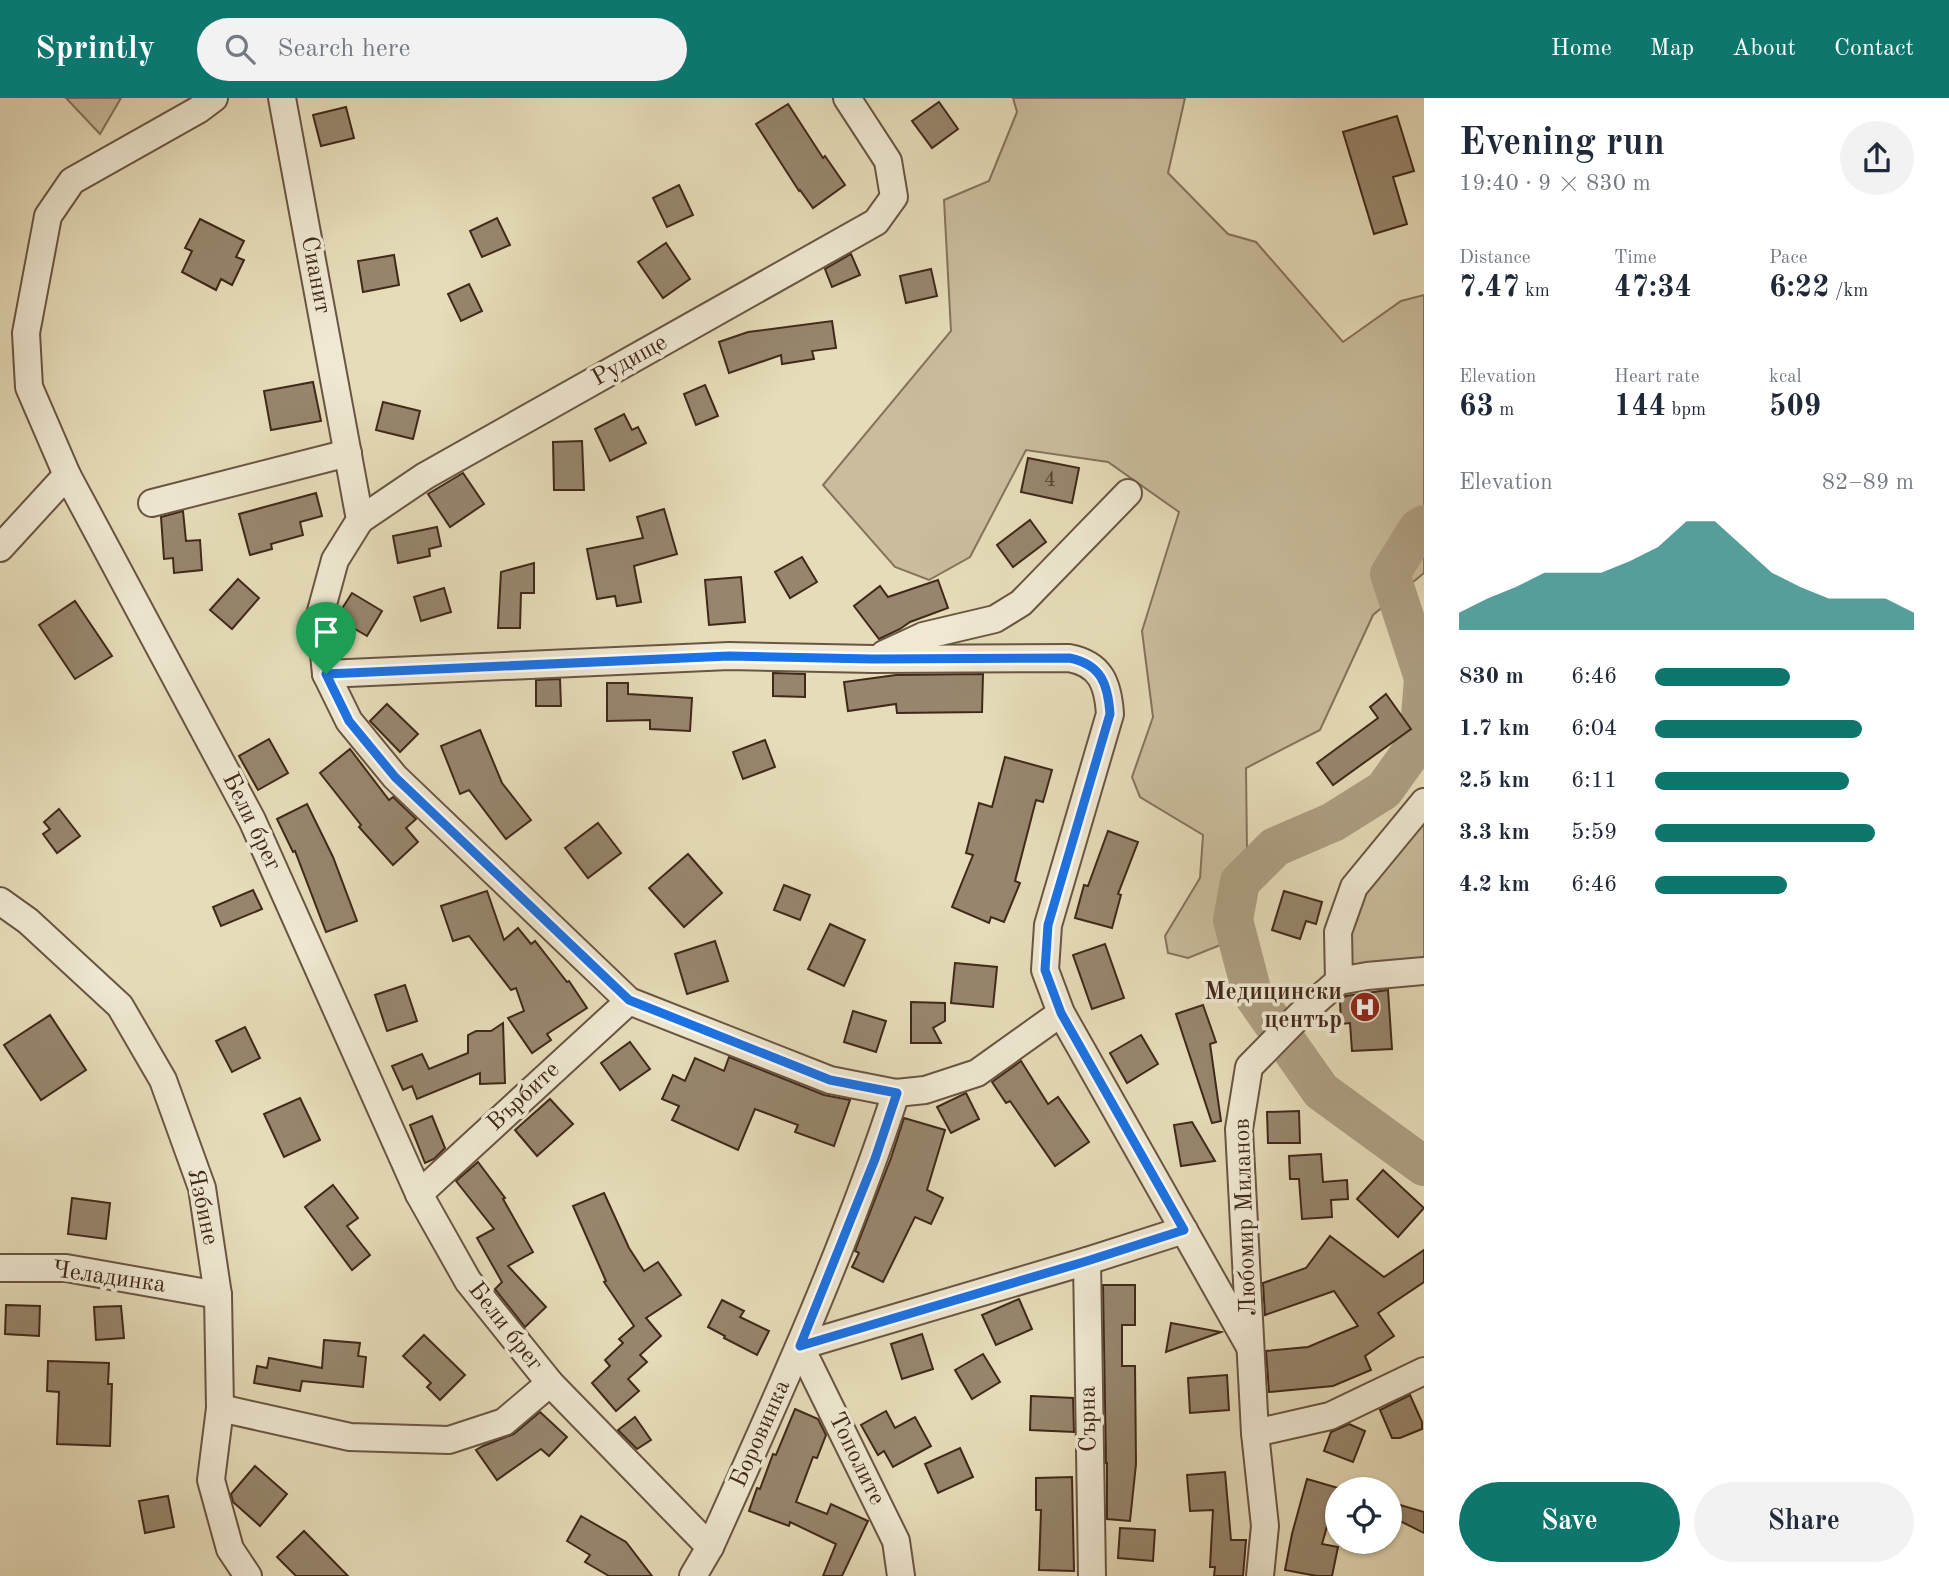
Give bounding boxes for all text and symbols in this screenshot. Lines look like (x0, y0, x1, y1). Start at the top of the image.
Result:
search box (197, 18, 687, 81)
icon: search (221, 30, 259, 68)
text: Sprintly (35, 33, 155, 66)
text: Search here (277, 36, 410, 62)
text: Home (1551, 37, 1612, 61)
text: Map (1650, 37, 1694, 61)
text: About (1732, 37, 1796, 61)
text: Contact (1834, 37, 1914, 61)
button: share (1840, 121, 1914, 195)
text: Evening run (1459, 125, 1665, 163)
text: 19:40 · 9 × 830 m (1459, 172, 1651, 195)
street label: Сианит (296, 234, 334, 316)
text: Distance (1459, 249, 1531, 268)
text: Time (1614, 249, 1657, 268)
text: Pace (1769, 249, 1808, 268)
text: 7.47 (1459, 273, 1520, 303)
text: 47:34 (1614, 273, 1692, 303)
text: 6:22 (1769, 273, 1830, 303)
text: km (1520, 282, 1550, 301)
text: /km (1830, 282, 1868, 301)
street label: Рудище (588, 331, 672, 391)
text: Elevation (1459, 368, 1536, 387)
text: Heart rate (1614, 368, 1699, 387)
text: kcal (1769, 368, 1802, 387)
text: 63 (1459, 392, 1494, 422)
text: 144 (1614, 392, 1666, 422)
text: 509 (1769, 392, 1821, 422)
text: m (1494, 401, 1514, 420)
text: bpm (1666, 401, 1706, 420)
house number: 4 (1044, 470, 1056, 491)
text: Elevation (1459, 471, 1553, 494)
text: 82–89 m (1822, 471, 1914, 494)
pin (296, 602, 356, 674)
icon: arrive (307, 613, 345, 651)
text: 830 m (1459, 665, 1524, 688)
text: 6:46 (1571, 665, 1617, 688)
text: 1.7 km (1459, 717, 1530, 740)
text: 6:04 (1571, 717, 1617, 740)
street label: Бели брег (217, 769, 285, 875)
text: 2.5 km (1459, 769, 1530, 792)
text: 6:11 (1571, 769, 1617, 792)
text: 3.3 km (1459, 821, 1530, 844)
text: 5:59 (1571, 821, 1617, 844)
text: 4.2 km (1459, 873, 1530, 896)
text: 6:46 (1571, 873, 1617, 896)
place label: Медицински център (1204, 981, 1342, 1033)
hospital icon: Медицински център (1348, 990, 1382, 1024)
street label: Върбите (483, 1058, 565, 1136)
street label: Любомир Миланов (1231, 1118, 1261, 1316)
street label: Язбине (182, 1167, 222, 1247)
street label: Челадинка (51, 1258, 167, 1298)
street label: Бели брег (463, 1278, 547, 1376)
street label: Боровинка (727, 1377, 795, 1491)
street label: Сърна (1076, 1386, 1102, 1452)
street label: Тополите (823, 1409, 889, 1509)
map controls (1325, 1477, 1402, 1554)
button: locate (1325, 1477, 1402, 1554)
button: Save (1459, 1482, 1680, 1562)
button: Share (1694, 1482, 1914, 1562)

